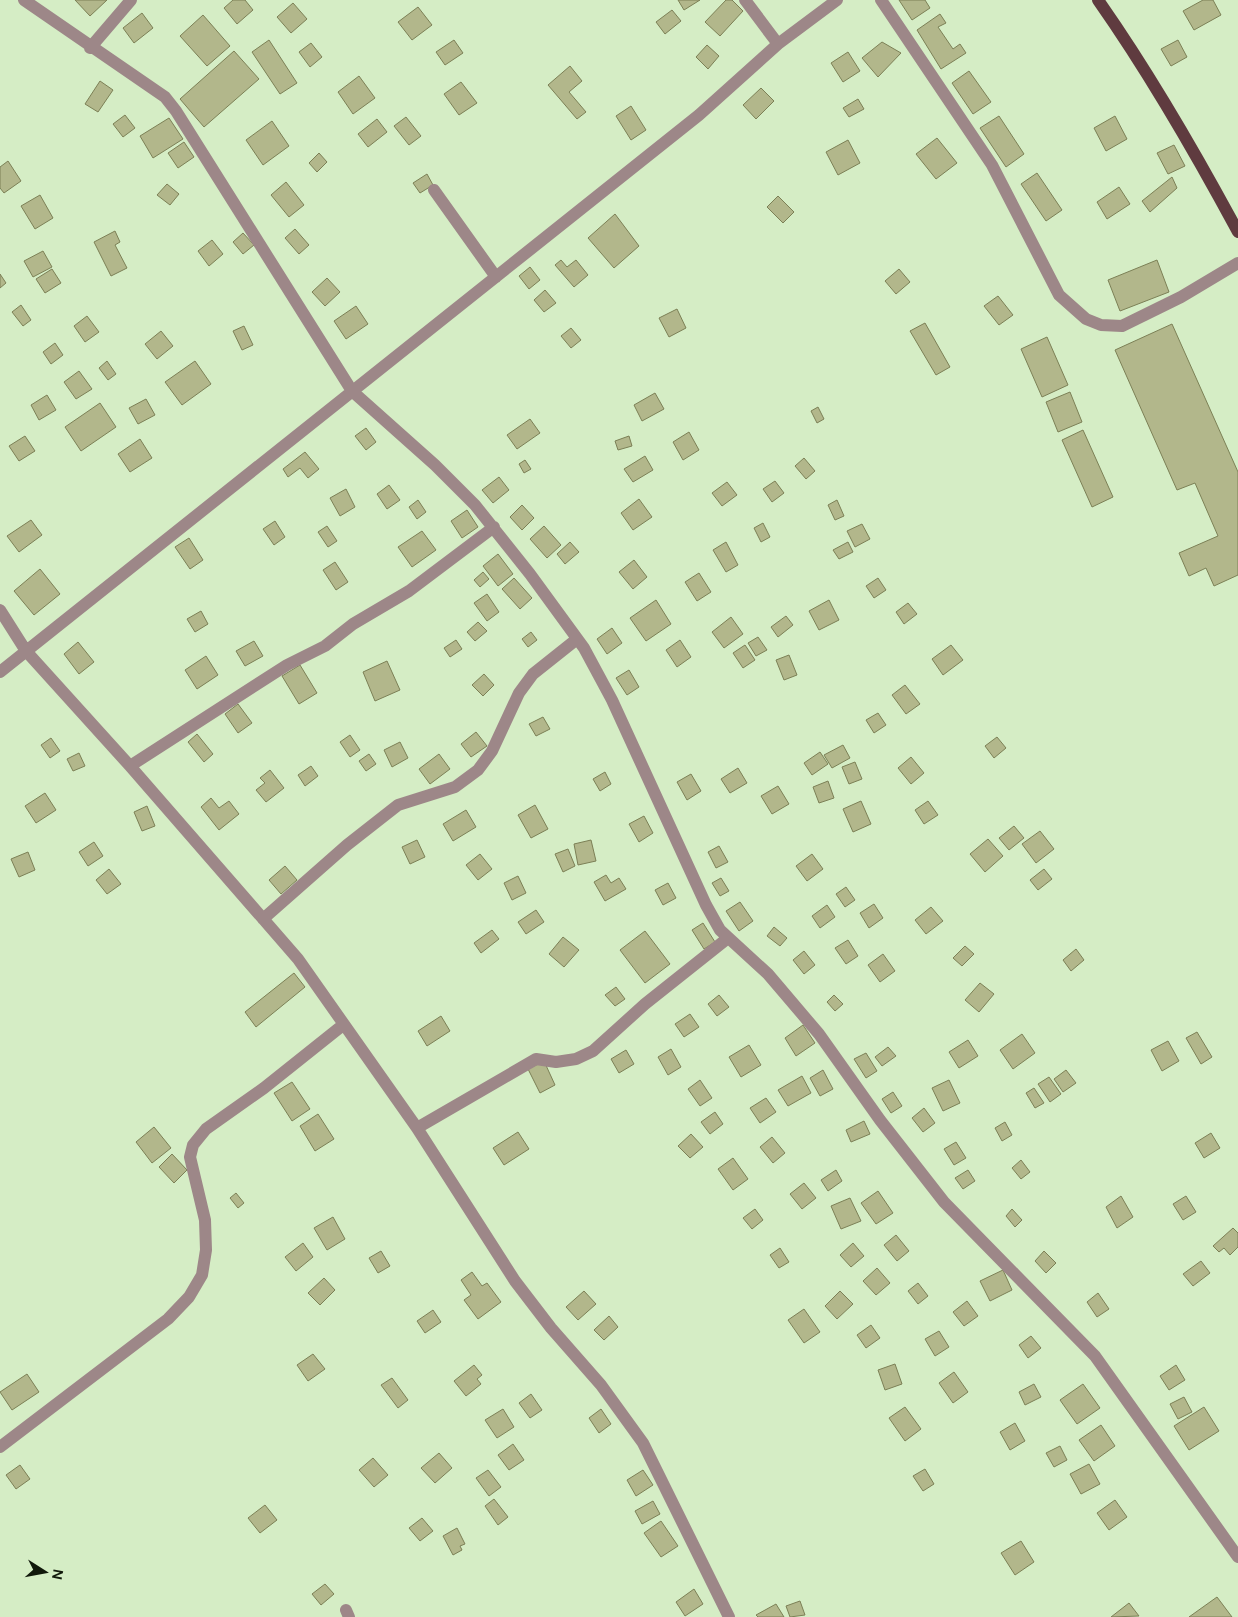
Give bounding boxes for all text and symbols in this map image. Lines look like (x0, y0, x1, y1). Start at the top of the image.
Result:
north arrow (20, 1547, 70, 1597)
text: N (48, 1568, 68, 1581)

